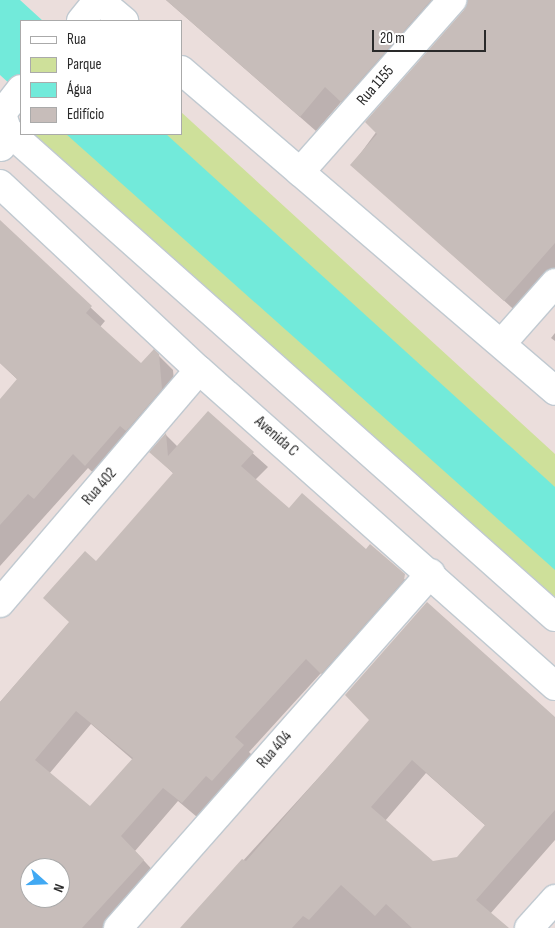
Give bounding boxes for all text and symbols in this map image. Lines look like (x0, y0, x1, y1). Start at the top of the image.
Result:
legend (20, 20, 182, 135)
scale bar (375, 20, 489, 52)
text: 20 m (380, 29, 405, 48)
text: Rua (67, 30, 86, 49)
text: Parque (67, 55, 102, 74)
street label: Rua 1155 (353, 62, 399, 110)
text: Água (67, 80, 92, 99)
text: Edifício (67, 105, 104, 124)
street label: Avenida C (250, 413, 302, 461)
street label: Rua 402 (79, 464, 121, 510)
street label: Rua 404 (254, 727, 296, 773)
north arrow (20, 858, 70, 908)
text: N (49, 882, 68, 894)

